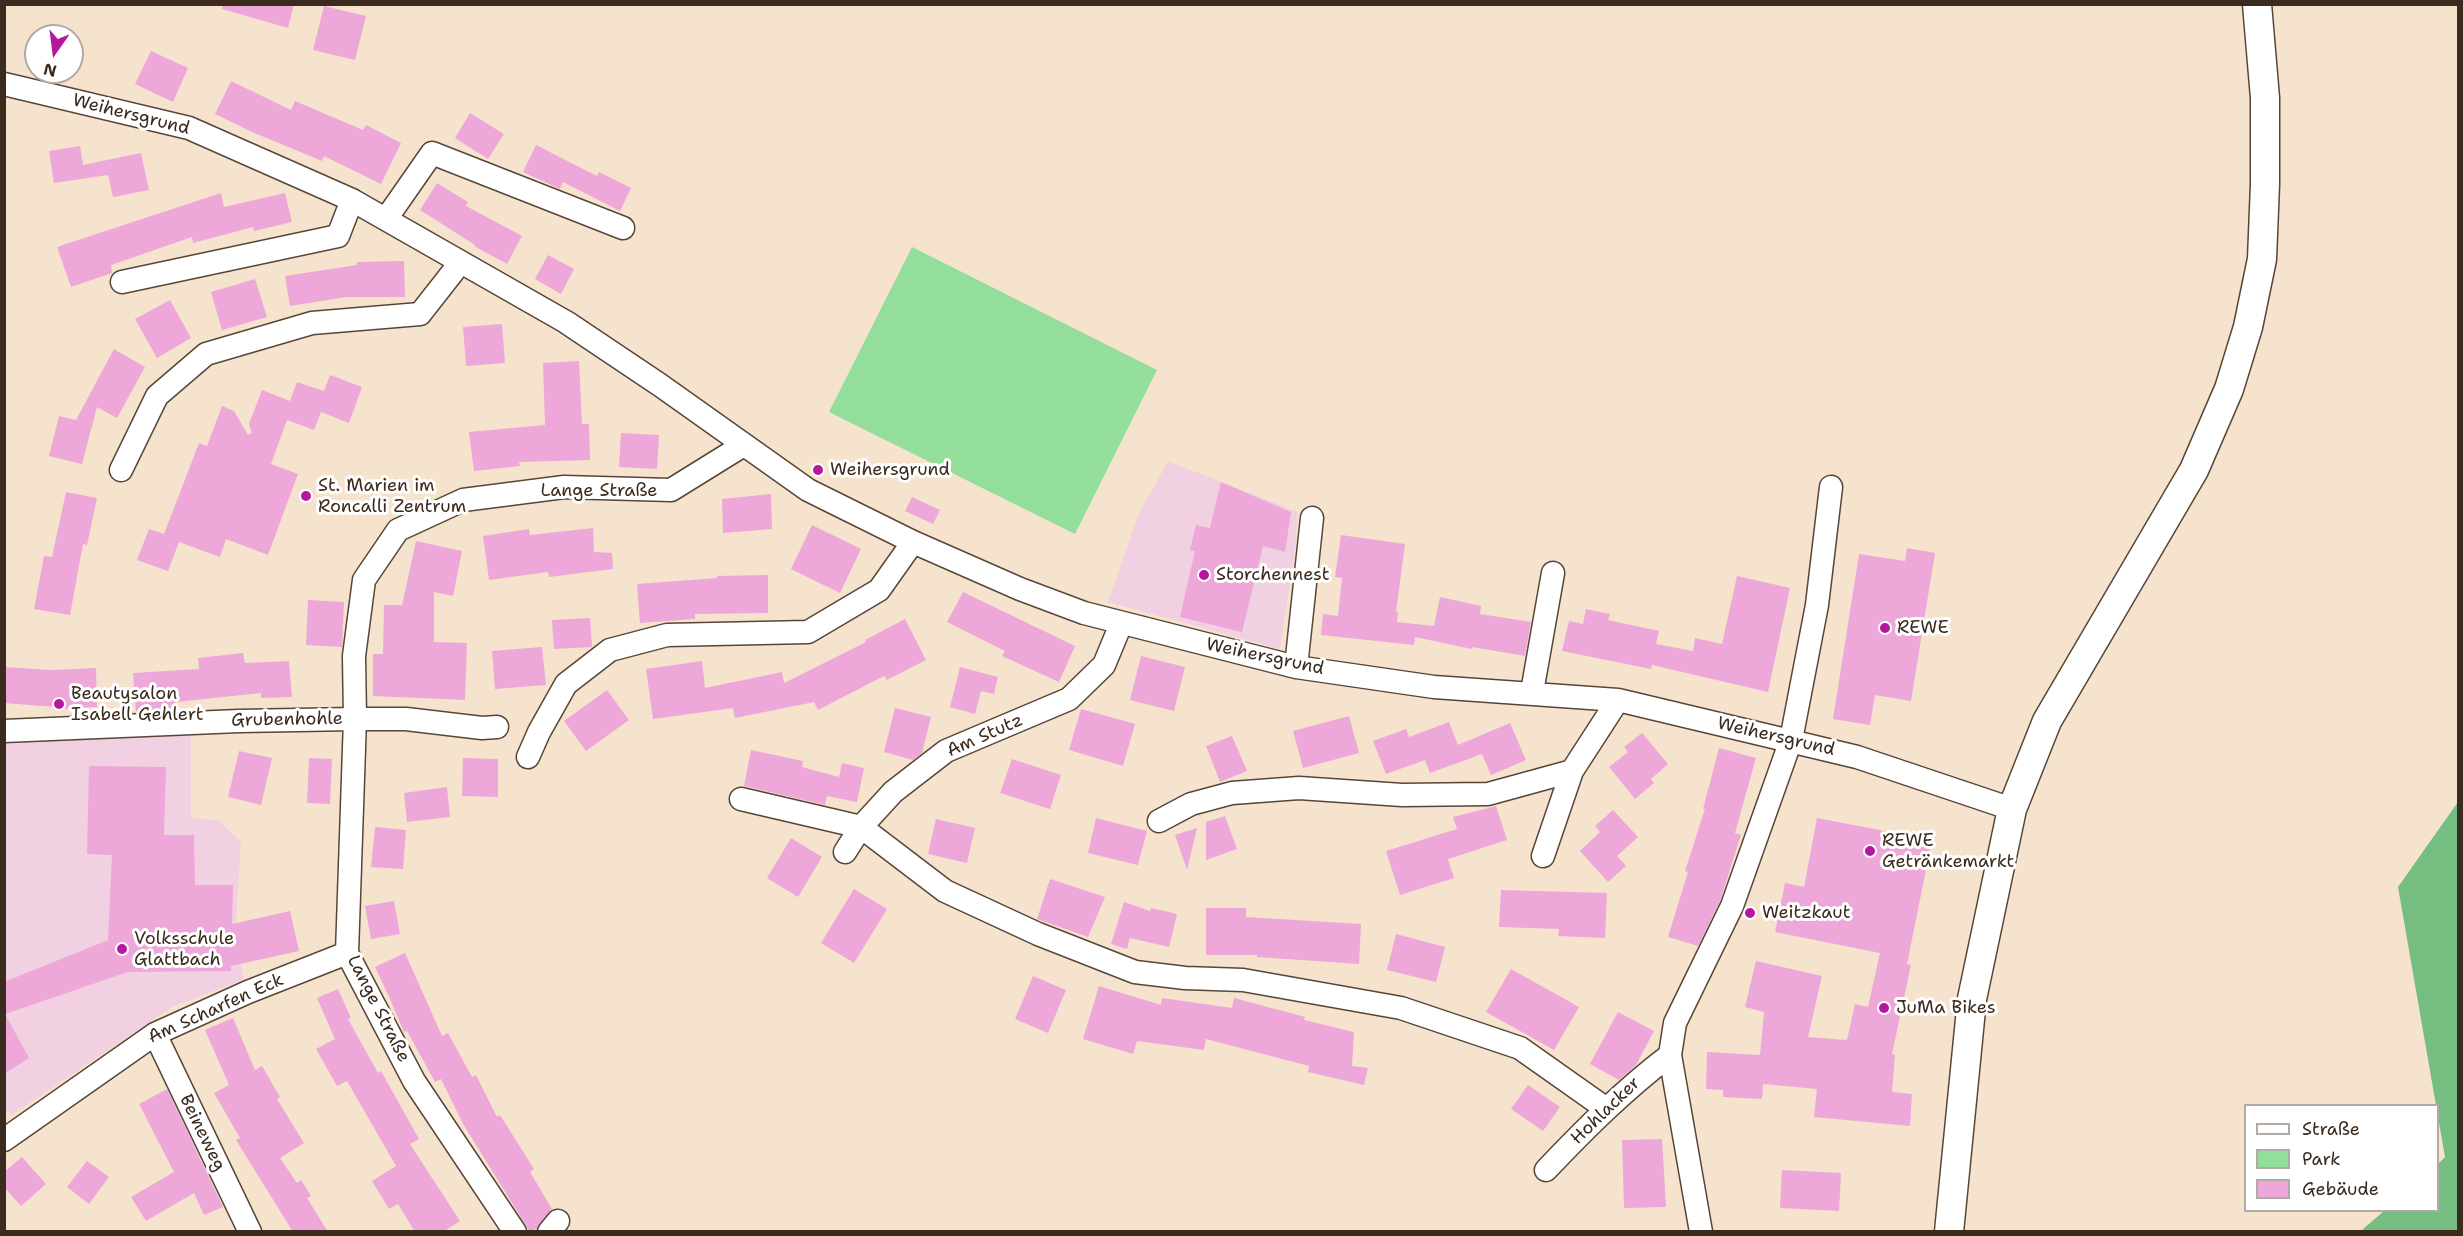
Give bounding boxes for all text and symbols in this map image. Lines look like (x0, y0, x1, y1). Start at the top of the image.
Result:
north arrow (24, 24, 84, 84)
text: N (41, 58, 59, 82)
street label: Weihersgrund (70, 90, 192, 140)
place label: Weihersgrund (830, 459, 950, 481)
marker: Weihersgrund (811, 463, 825, 477)
place label: St. Marien im Roncalli Zentrum (318, 475, 466, 518)
street label: Lange Straße (541, 480, 657, 502)
marker: St. Marien im Roncalli Zentrum (299, 489, 313, 503)
place label: Storchennest (1216, 564, 1330, 586)
marker: Storchennest (1197, 568, 1211, 582)
place label: REWE (1897, 617, 1949, 639)
marker: REWE (1878, 621, 1892, 635)
street label: Weihersgrund (1204, 634, 1326, 680)
place label: Beautysalon Isabell Gehlert (71, 683, 204, 726)
marker: Beautysalon Isabell Gehlert (52, 697, 66, 711)
street label: Grubenhohle (231, 708, 343, 732)
street label: Am Stutz (944, 710, 1026, 762)
street label: Weihersgrund (1715, 713, 1837, 761)
place label: REWE Getränkemarkt (1882, 830, 2014, 872)
marker: REWE Getränkemarkt (1863, 844, 1877, 858)
place label: Weitzkaut (1762, 902, 1851, 924)
marker: Weitzkaut (1743, 906, 1757, 920)
place label: Volksschule Glattbach (134, 928, 234, 970)
marker: Volksschule Glattbach (115, 942, 129, 956)
street label: Lange Straße (342, 952, 414, 1066)
street label: Am Scharfen Eck (145, 969, 287, 1049)
place label: JuMa Bikes (1896, 997, 1996, 1019)
marker: JuMa Bikes (1877, 1001, 1891, 1015)
street label: Hohlacker (1567, 1073, 1645, 1149)
street label: Beineweg (174, 1091, 230, 1175)
legend (2244, 1104, 2439, 1212)
text: Straße (2302, 1117, 2360, 1141)
text: Park (2302, 1147, 2341, 1171)
text: Gebäude (2302, 1177, 2379, 1201)

